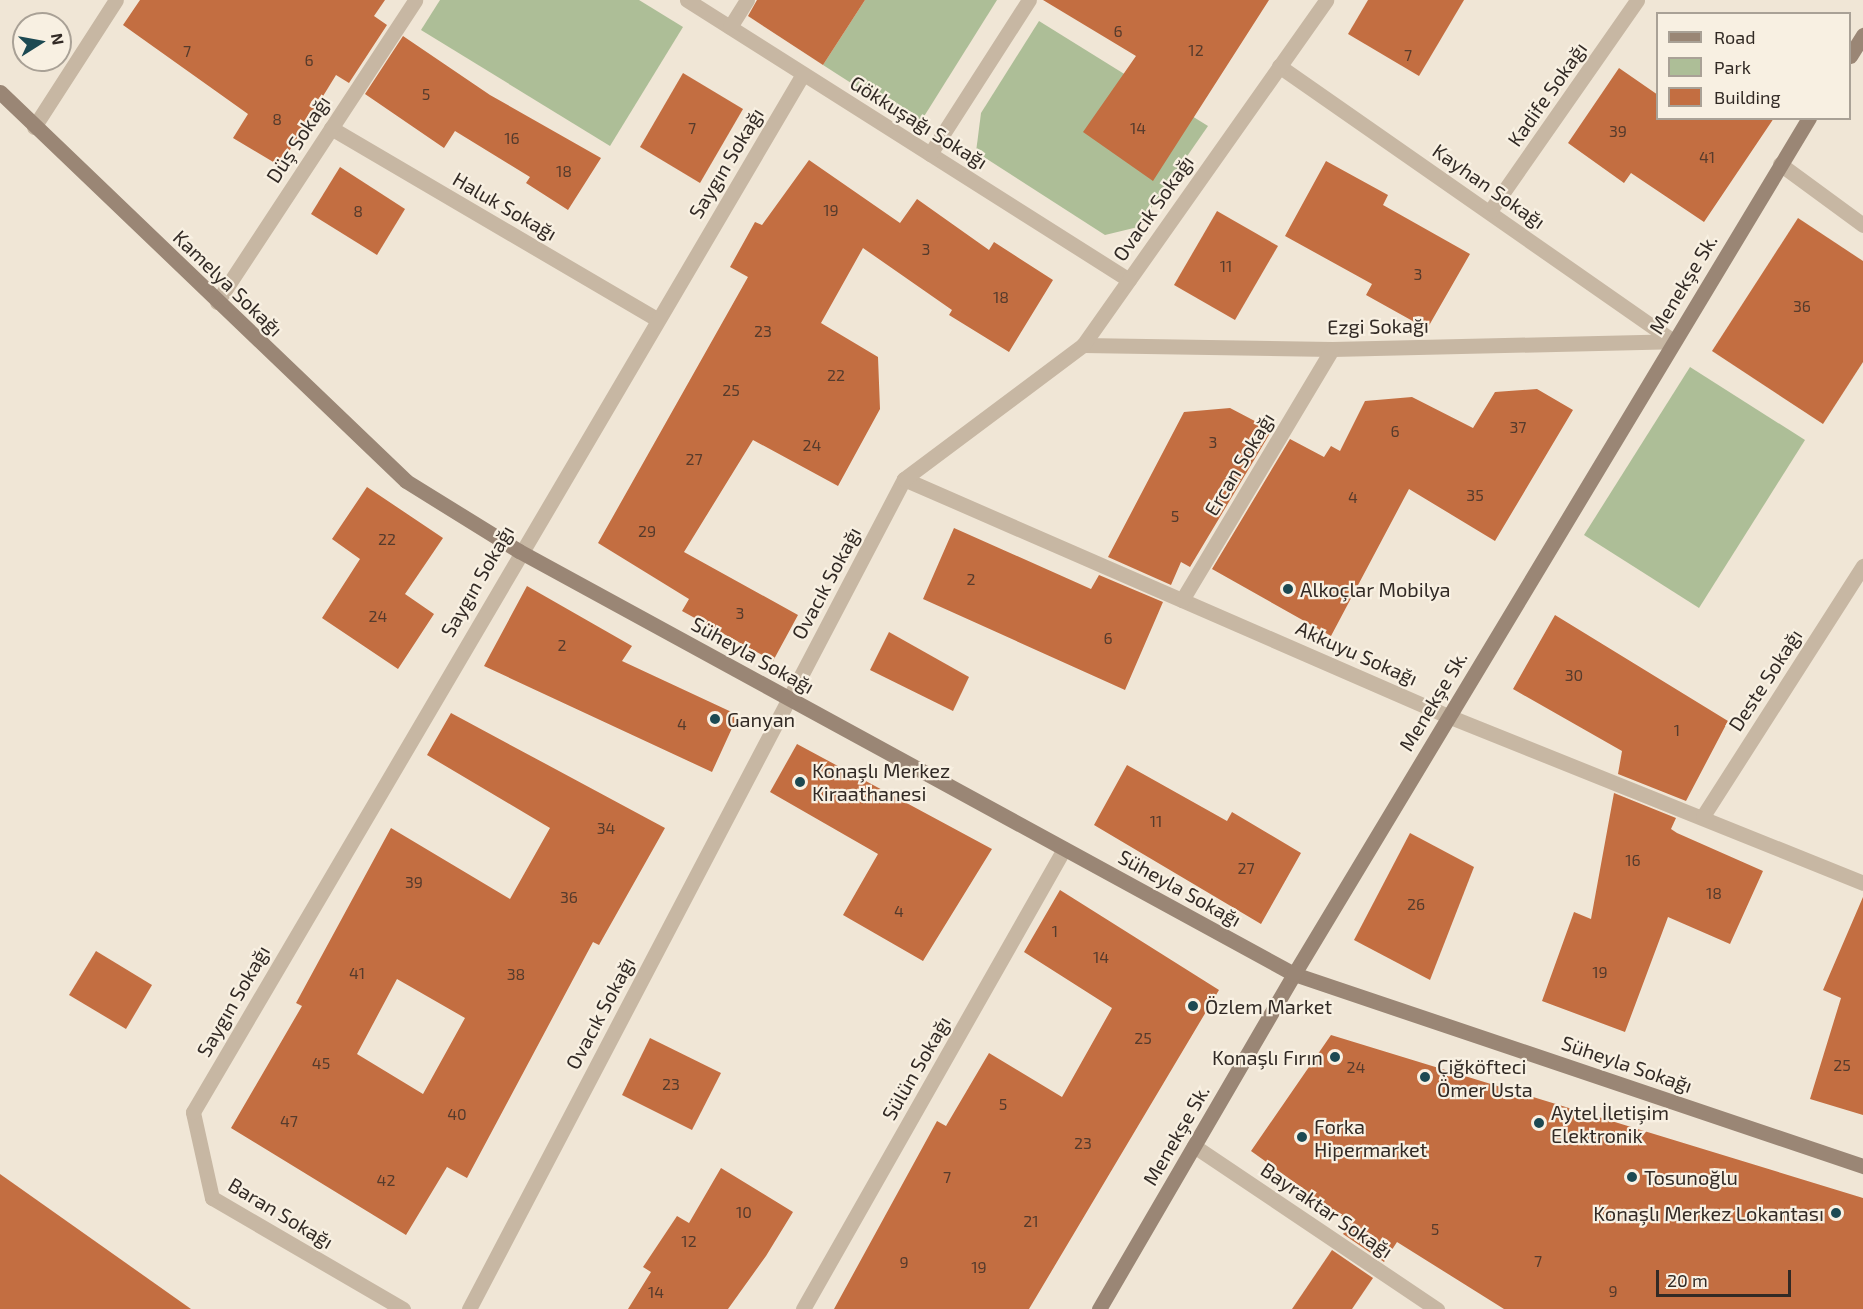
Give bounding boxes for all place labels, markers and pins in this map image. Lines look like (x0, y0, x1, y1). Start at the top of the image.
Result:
place label: Alkoçlar Mobilya (1300, 577, 1451, 601)
marker: Alkoçlar Mobilya (1281, 582, 1295, 596)
place label: Ganyan (727, 707, 795, 731)
marker: Ganyan (708, 712, 722, 726)
place label: Konaşlı Merkez Kiraathanesi (812, 759, 950, 806)
marker: Konaşlı Merkez Kiraathanesi (793, 775, 807, 789)
place label: Özlem Market (1205, 994, 1332, 1018)
marker: Özlem Market (1186, 999, 1200, 1013)
place label: Konaşlı Fırın (1212, 1045, 1323, 1069)
marker: Konaşlı Fırın (1328, 1050, 1342, 1064)
place label: Çiğköfteci Ömer Usta (1437, 1054, 1533, 1101)
marker: Çiğköfteci Ömer Usta (1418, 1070, 1432, 1084)
place label: Aytel İletişim Elektronik (1551, 1100, 1670, 1147)
place label: Forka Hipermarket (1314, 1114, 1427, 1161)
marker: Aytel İletişim Elektronik (1532, 1116, 1546, 1130)
marker: Forka Hipermarket (1295, 1130, 1309, 1144)
place label: Tosunoğlu (1644, 1165, 1738, 1189)
marker: Tosunoğlu (1625, 1170, 1639, 1184)
place label: Konaşlı Merkez Lokantası (1593, 1201, 1824, 1225)
marker: Konaşlı Merkez Lokantası (1829, 1206, 1843, 1220)

